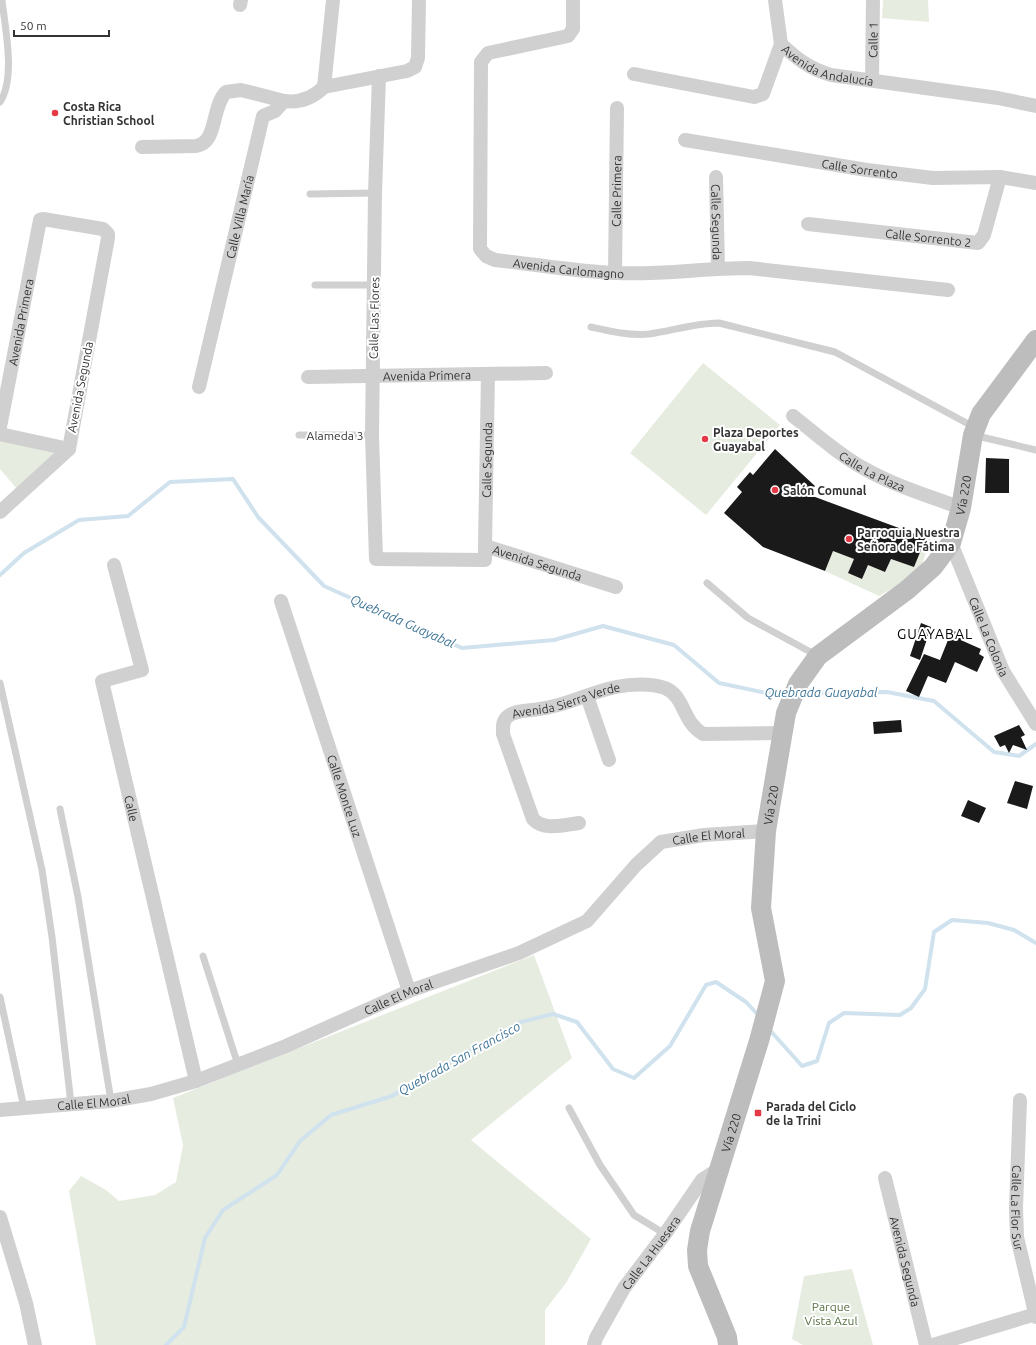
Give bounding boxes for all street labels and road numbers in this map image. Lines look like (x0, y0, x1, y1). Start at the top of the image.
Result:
street label: Calle 1 (866, 22, 879, 58)
street label: Avenida Andalucía (780, 42, 874, 87)
street label: Calle Primera (609, 155, 623, 227)
street label: Calle Sorrento (821, 156, 899, 180)
street label: Calle Villa María (223, 173, 255, 260)
street label: Calle Segunda (710, 184, 724, 260)
street label: Calle Sorrento 2 (885, 226, 972, 249)
street label: Avenida Carlomagno (512, 256, 624, 280)
street label: Avenida Primera (6, 277, 35, 366)
street label: Calle Las Flores (367, 277, 381, 359)
street label: Avenida Segunda (65, 340, 95, 434)
street label: Avenida Primera (383, 368, 471, 382)
street label: Calle Segunda (479, 422, 494, 498)
street label: Alameda 3 (307, 429, 363, 442)
street label: Calle La Plaza (837, 448, 907, 493)
street label: Vía 220 (953, 474, 973, 517)
street label: Avenida Segunda (491, 542, 583, 582)
street label: Calle La Colonia (967, 595, 1011, 679)
street label: Avenida Sierra Verde (510, 680, 621, 720)
street label: Calle Monte Luz (325, 753, 365, 839)
street label: Vía 220 (761, 784, 780, 826)
street label: Calle (123, 794, 141, 823)
street label: Calle El Moral (671, 826, 745, 847)
street label: Calle El Moral (362, 977, 434, 1017)
street label: Calle El Moral (57, 1091, 131, 1112)
street label: Vía 220 (718, 1111, 743, 1154)
street label: Calle La Flor Sur (1009, 1165, 1027, 1252)
street label: Calle La Huesera (619, 1213, 682, 1292)
street label: Avenida Segunda (888, 1215, 923, 1308)

